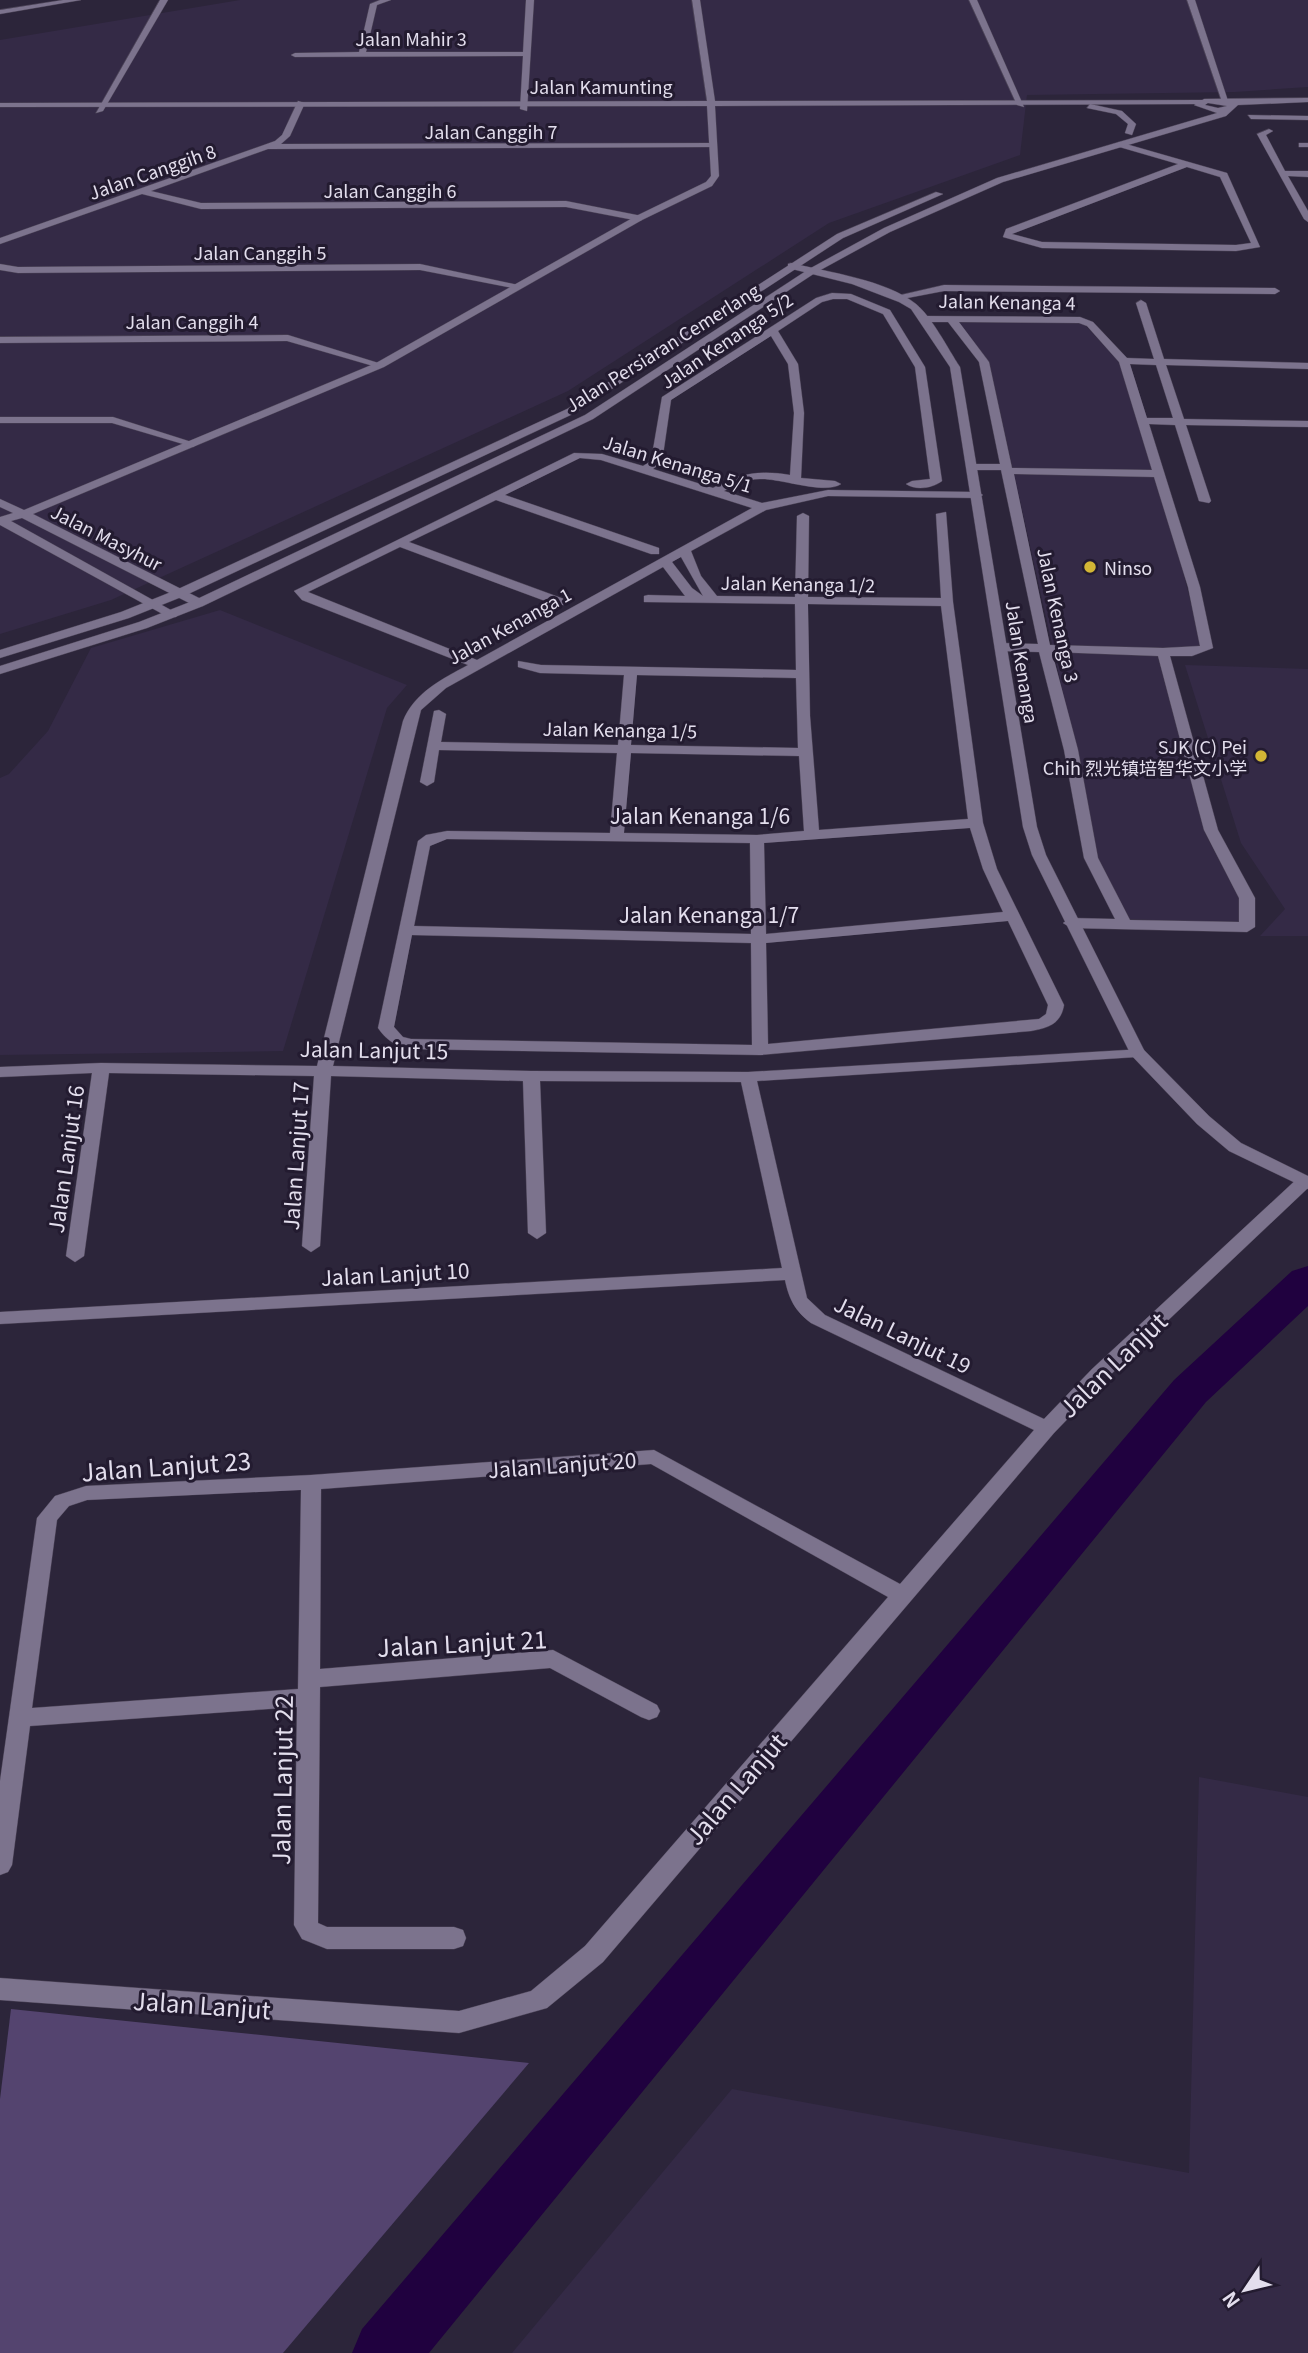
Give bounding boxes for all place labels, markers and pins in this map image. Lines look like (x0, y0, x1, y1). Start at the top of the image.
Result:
place label: Ninso (1104, 554, 1152, 580)
marker: Ninso (1082, 559, 1098, 575)
place label: SJK (C) Pei Chih 烈光镇培智华文小学 (1043, 733, 1247, 780)
marker: SJK (C) Pei Chih 烈光镇培智华文小学 (1253, 748, 1269, 764)

